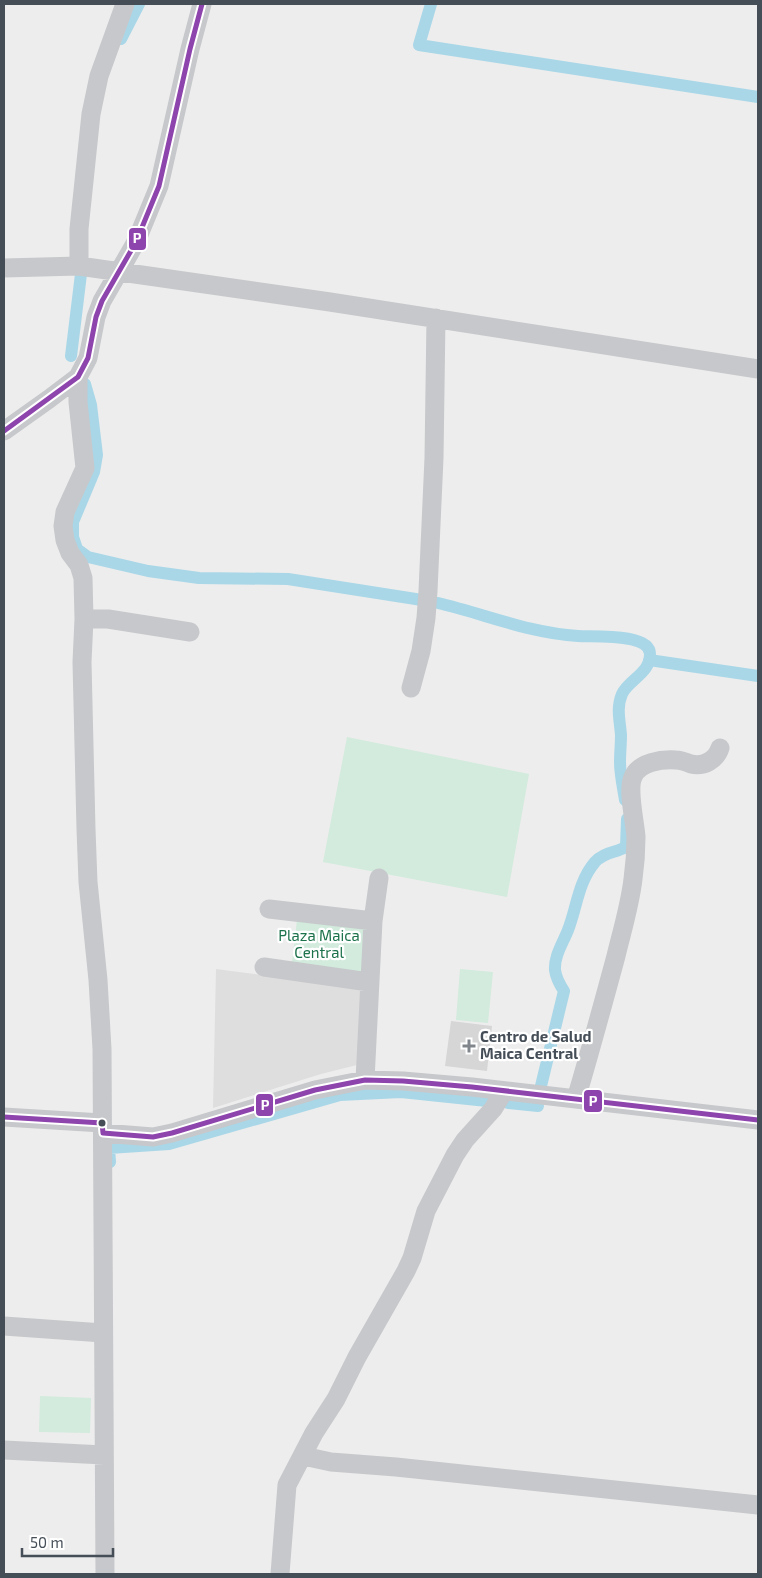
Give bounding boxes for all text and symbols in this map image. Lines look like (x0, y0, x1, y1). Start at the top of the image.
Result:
line badge: P (128, 227, 147, 251)
text: P (133, 229, 142, 246)
park label: Plaza Maica Central (278, 926, 360, 961)
place label: Centro de Salud Maica Central (480, 1027, 592, 1062)
marker: Centro de Salud Maica Central (462, 1039, 476, 1053)
line badge: P (583, 1089, 603, 1113)
text: P (589, 1092, 598, 1109)
line badge: P (255, 1093, 274, 1117)
text: P (261, 1096, 270, 1113)
unlabelled marker (97, 1118, 107, 1128)
scale bar (22, 1526, 114, 1558)
text: 50 m (30, 1533, 64, 1551)

